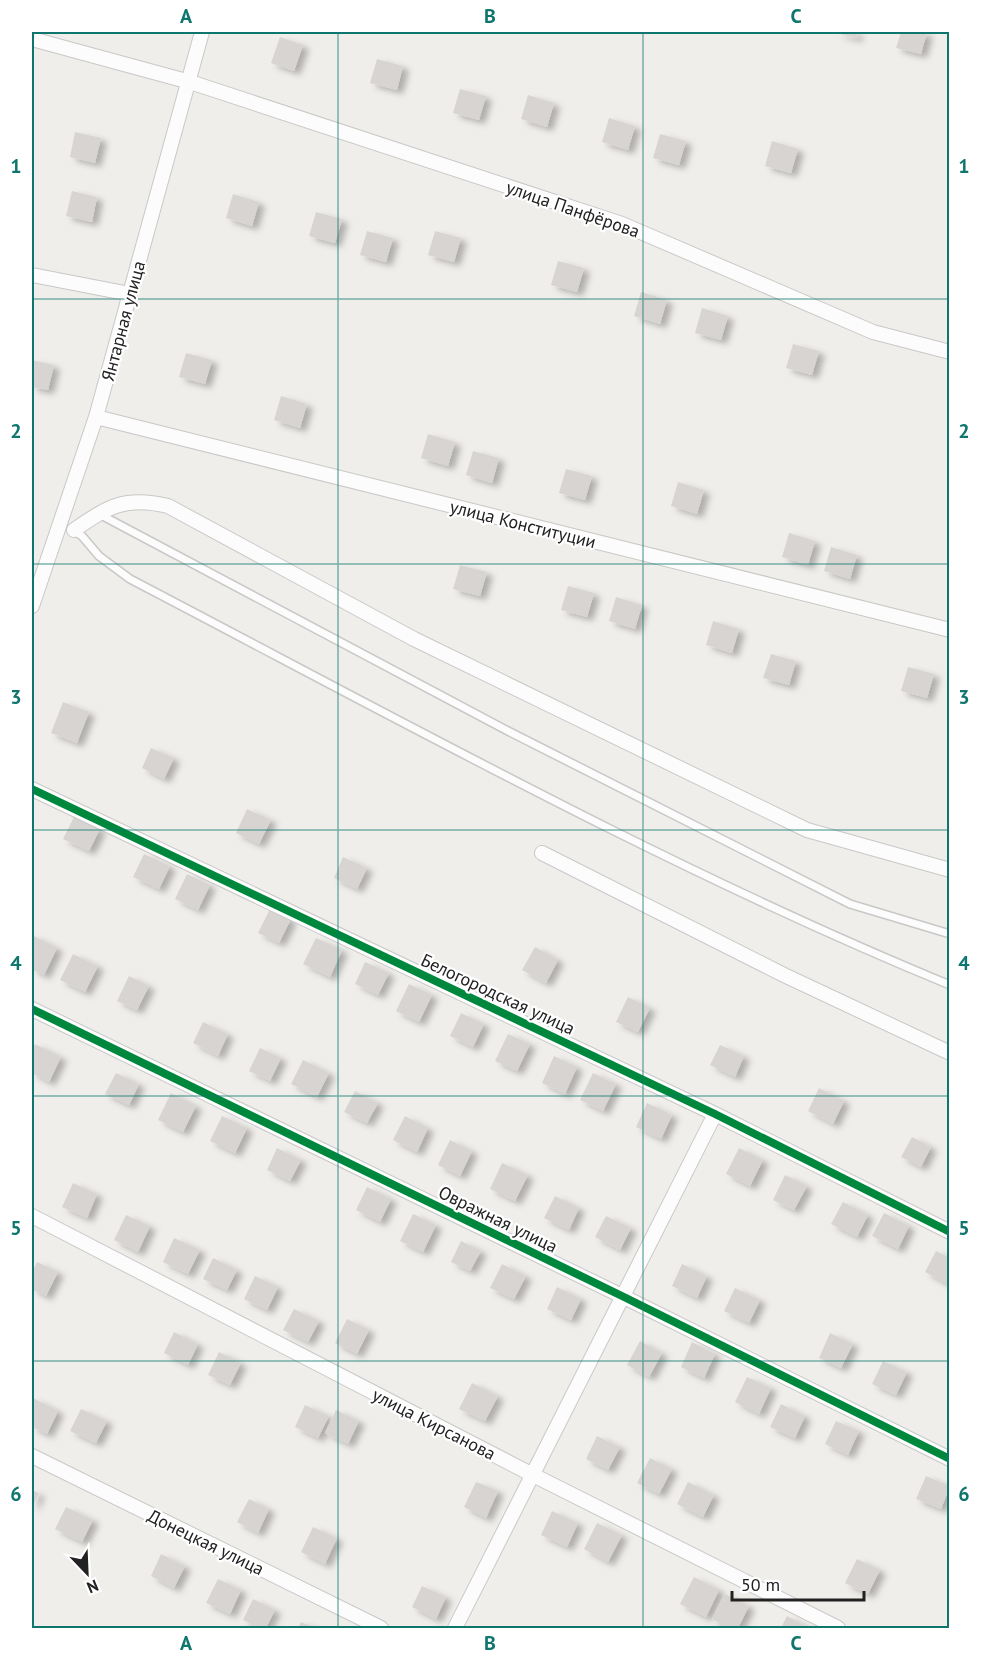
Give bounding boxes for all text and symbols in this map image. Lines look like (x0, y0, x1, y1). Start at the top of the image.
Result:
text: A (180, 3, 193, 29)
text: B (484, 3, 496, 29)
text: C (790, 3, 802, 29)
text: 1 (10, 153, 22, 179)
text: 1 (958, 153, 970, 179)
street label: улица Панфёрова (503, 175, 643, 243)
street label: Янтарная улица (96, 258, 150, 384)
text: 2 (10, 418, 22, 444)
text: 2 (958, 418, 970, 444)
street label: улица Конституции (448, 495, 598, 553)
text: 3 (10, 684, 22, 710)
text: 3 (958, 684, 970, 710)
street label: Белогородская улица (417, 948, 579, 1040)
text: 4 (10, 950, 22, 976)
text: 4 (958, 950, 970, 976)
street label: Овражная улица (435, 1180, 561, 1258)
text: 5 (10, 1215, 22, 1241)
text: 5 (958, 1215, 970, 1241)
street label: улица Кирсанова (368, 1383, 500, 1465)
text: 6 (10, 1481, 22, 1507)
text: 6 (958, 1481, 970, 1507)
street label: Донецкая улица (144, 1504, 268, 1580)
north arrow (57, 1543, 117, 1603)
scale bar (732, 1564, 864, 1602)
text: 50 m (741, 1573, 780, 1596)
text: N (84, 1576, 102, 1598)
text: A (180, 1630, 193, 1656)
text: B (484, 1630, 496, 1656)
text: C (790, 1630, 802, 1656)

